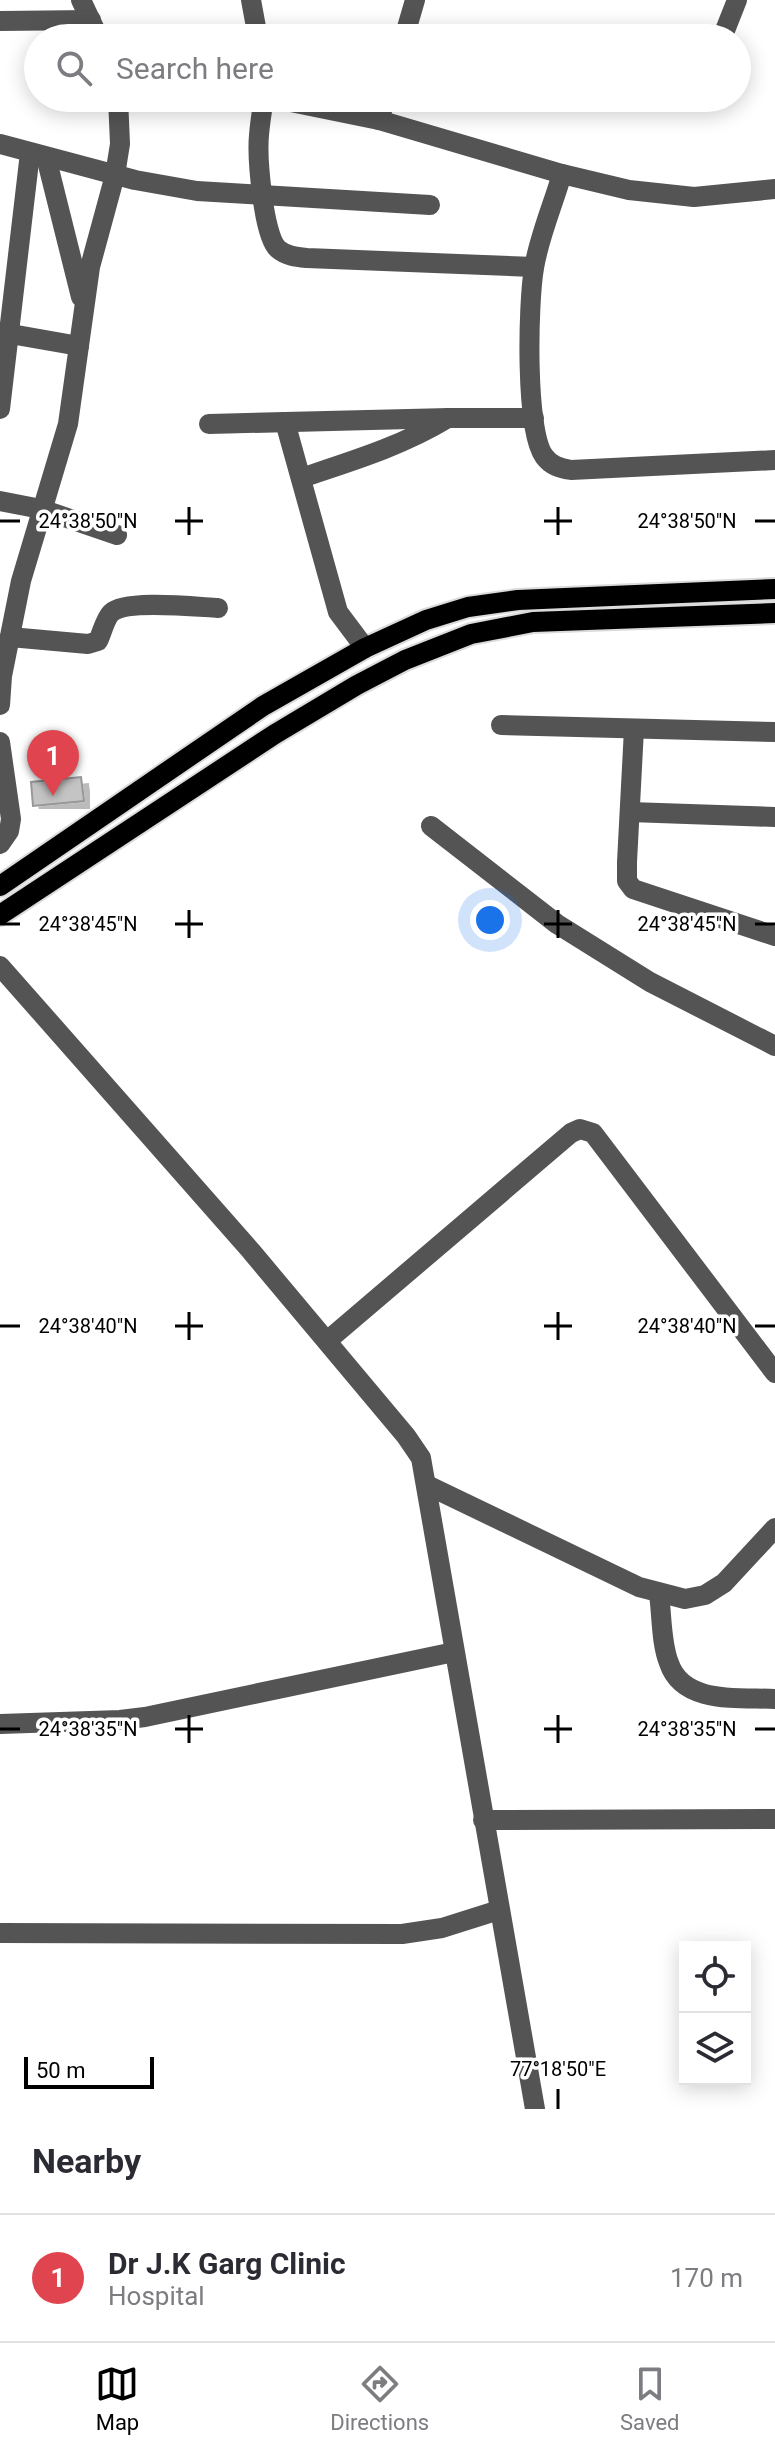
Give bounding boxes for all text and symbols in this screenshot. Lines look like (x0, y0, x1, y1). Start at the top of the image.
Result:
search box (24, 24, 751, 112)
icon: search (52, 46, 96, 90)
text: Search here (116, 51, 274, 86)
text: 24°38'50"N (38, 509, 138, 533)
text: 24°38'50"N (637, 509, 737, 533)
pin: 1 (27, 730, 79, 796)
your location (470, 900, 510, 940)
text: 24°38'45"N (38, 912, 138, 936)
text: 24°38'45"N (637, 912, 737, 936)
text: 24°38'40"N (38, 1314, 138, 1338)
text: 24°38'40"N (637, 1314, 737, 1338)
text: 24°38'35"N (38, 1717, 138, 1741)
text: 24°38'35"N (637, 1717, 737, 1741)
map controls (679, 1941, 751, 2085)
button: locate (679, 1941, 751, 2013)
button: layers (679, 2013, 751, 2085)
scale bar (24, 2053, 154, 2089)
text: 77°18'50"E (510, 2057, 606, 2081)
text: 50 m (36, 2058, 85, 2083)
text: Nearby (32, 2141, 141, 2181)
text: Dr J.K Garg Clinic (108, 2246, 346, 2281)
text: 1 (51, 2263, 65, 2293)
text: 170 m (670, 2263, 743, 2293)
text: Hospital (108, 2281, 205, 2311)
tab: Map (95, 2362, 139, 2435)
tab: Directions (330, 2362, 429, 2435)
tab: Saved (620, 2362, 680, 2435)

